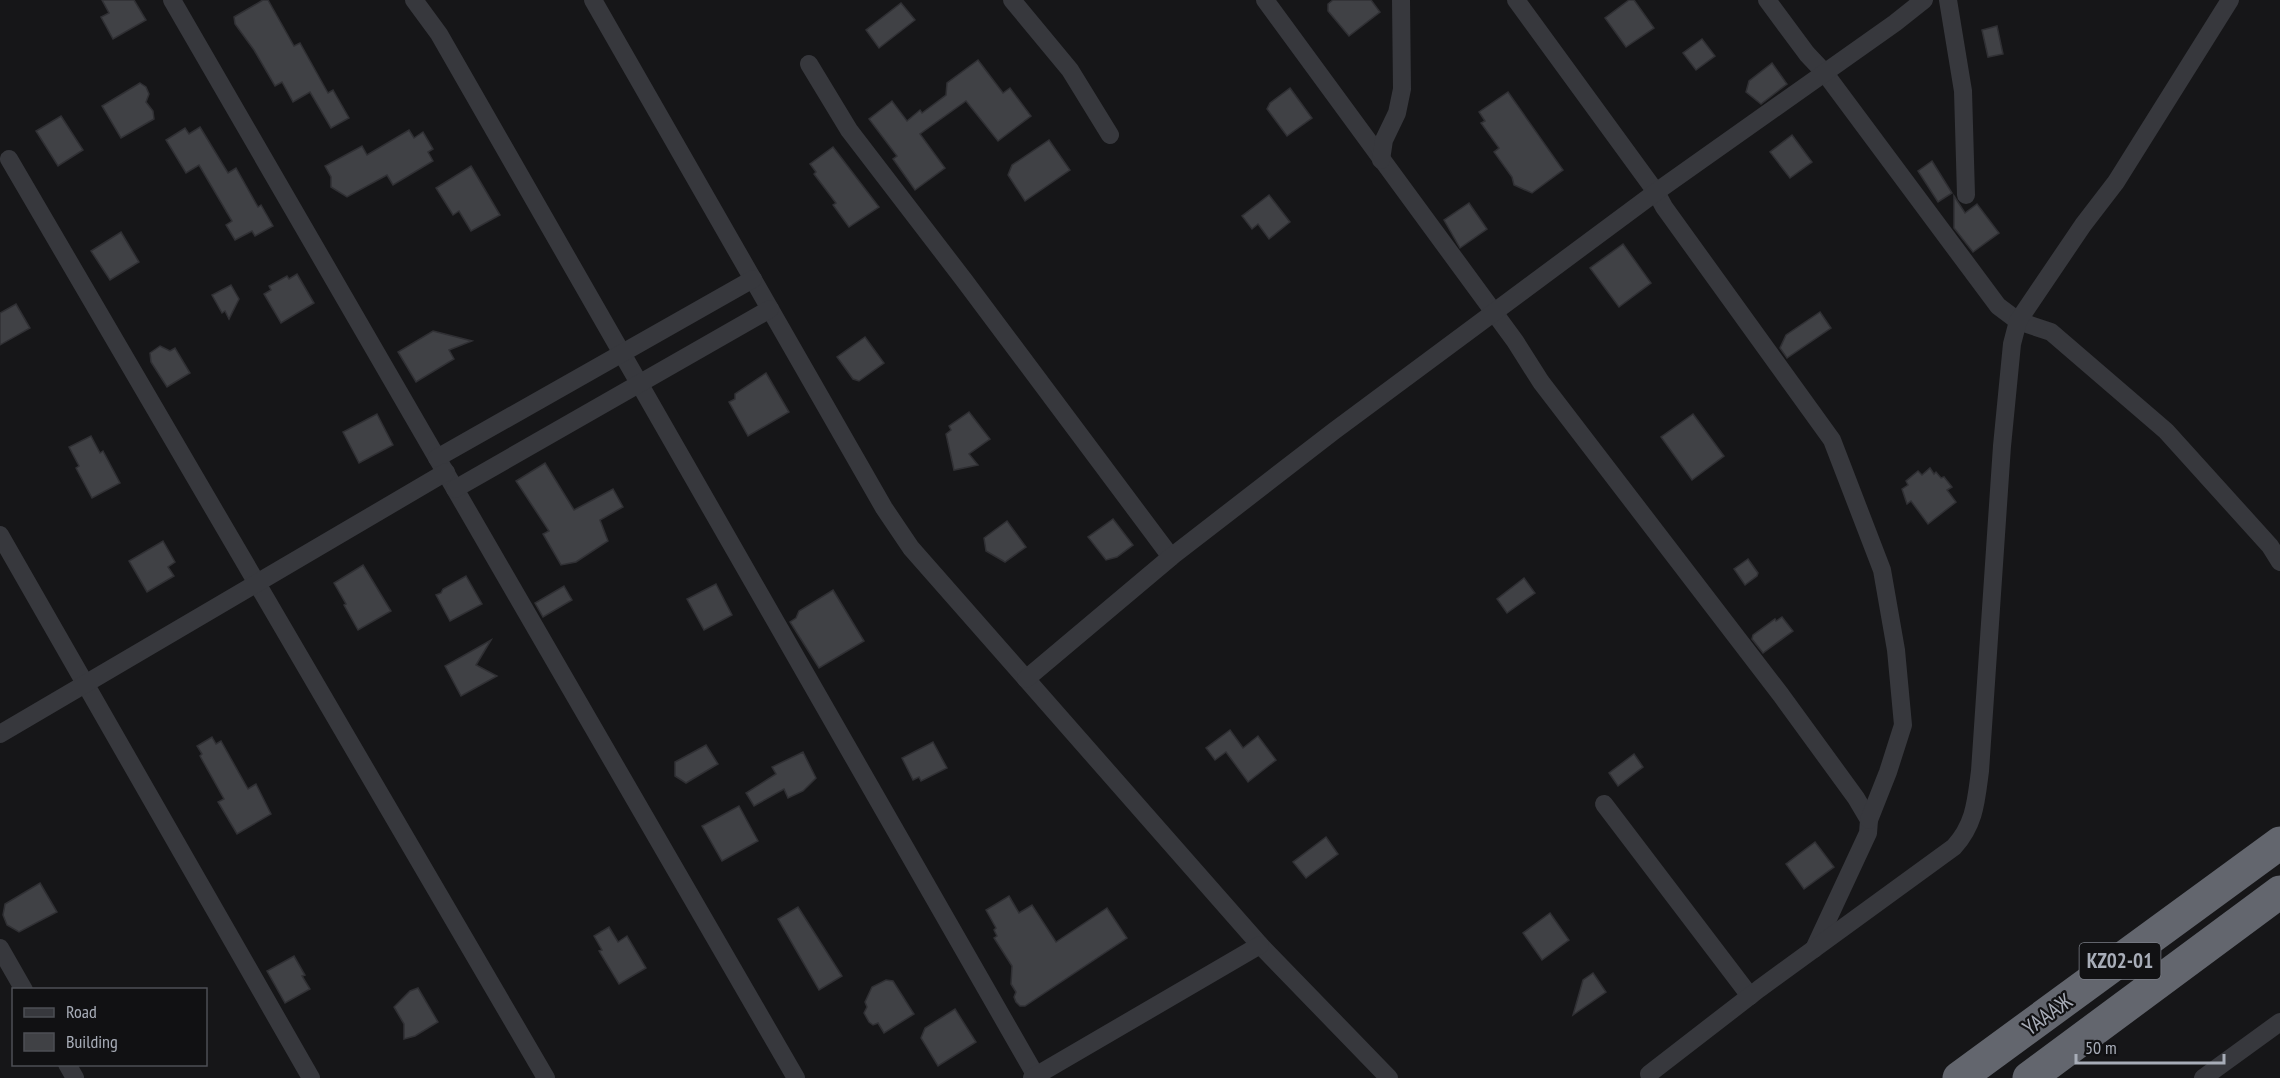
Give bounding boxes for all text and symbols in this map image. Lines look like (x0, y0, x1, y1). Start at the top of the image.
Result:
road number: KZ02-01 (2080, 943, 2160, 979)
street label: ҮАААЖ (2017, 986, 2078, 1041)
legend (12, 988, 207, 1066)
text: Road (66, 1000, 97, 1023)
scale bar (2076, 1027, 2224, 1065)
text: Building (66, 1030, 118, 1053)
text: 50 m (2085, 1036, 2117, 1059)

